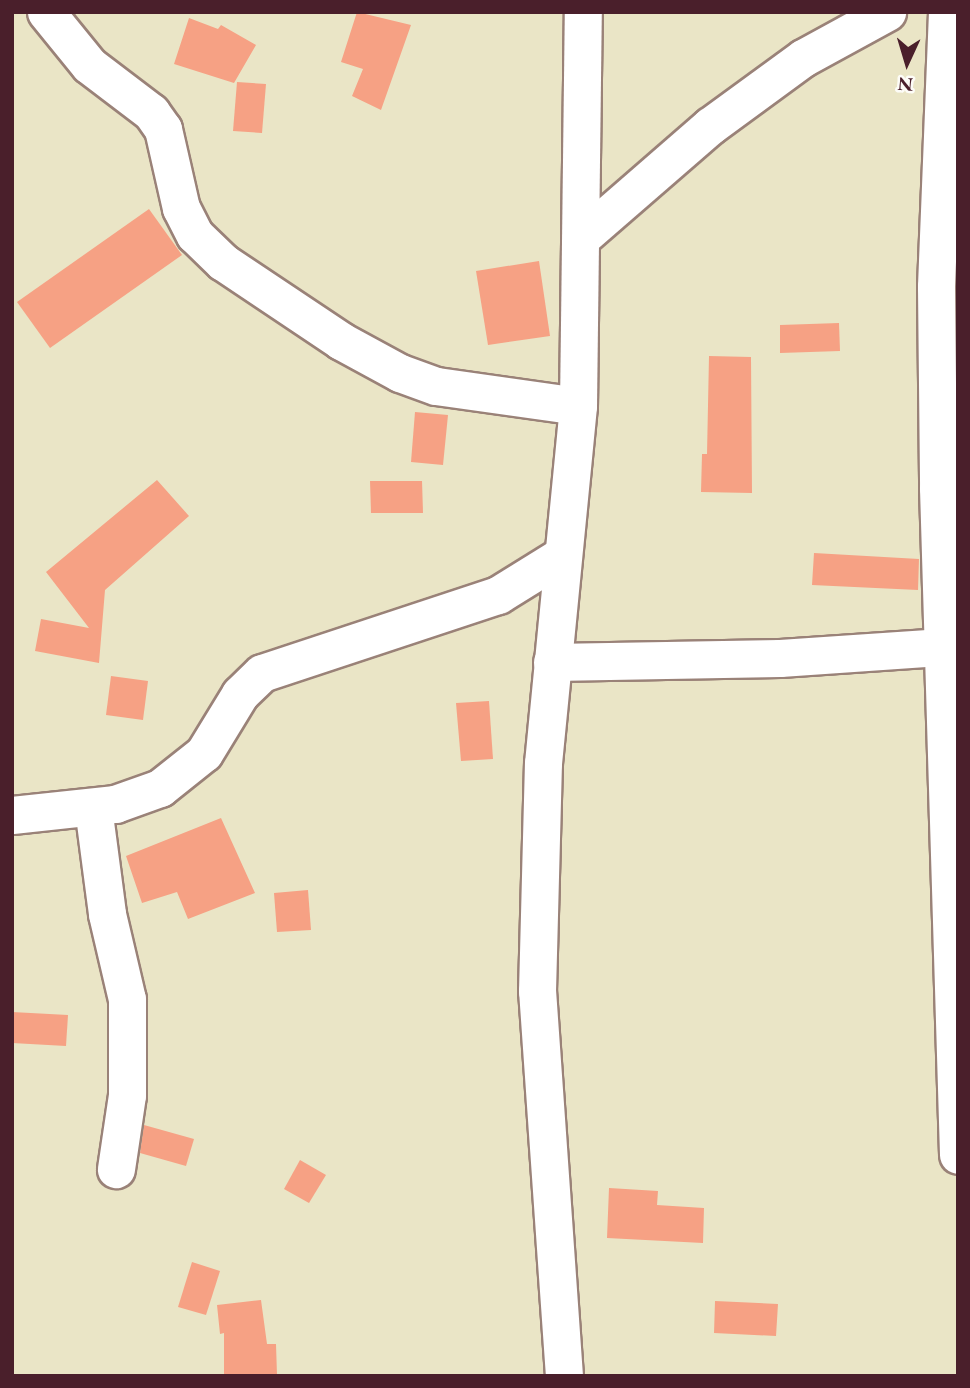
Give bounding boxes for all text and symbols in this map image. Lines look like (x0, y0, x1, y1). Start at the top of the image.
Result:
north arrow (872, 28, 942, 98)
text: N (897, 71, 914, 97)

